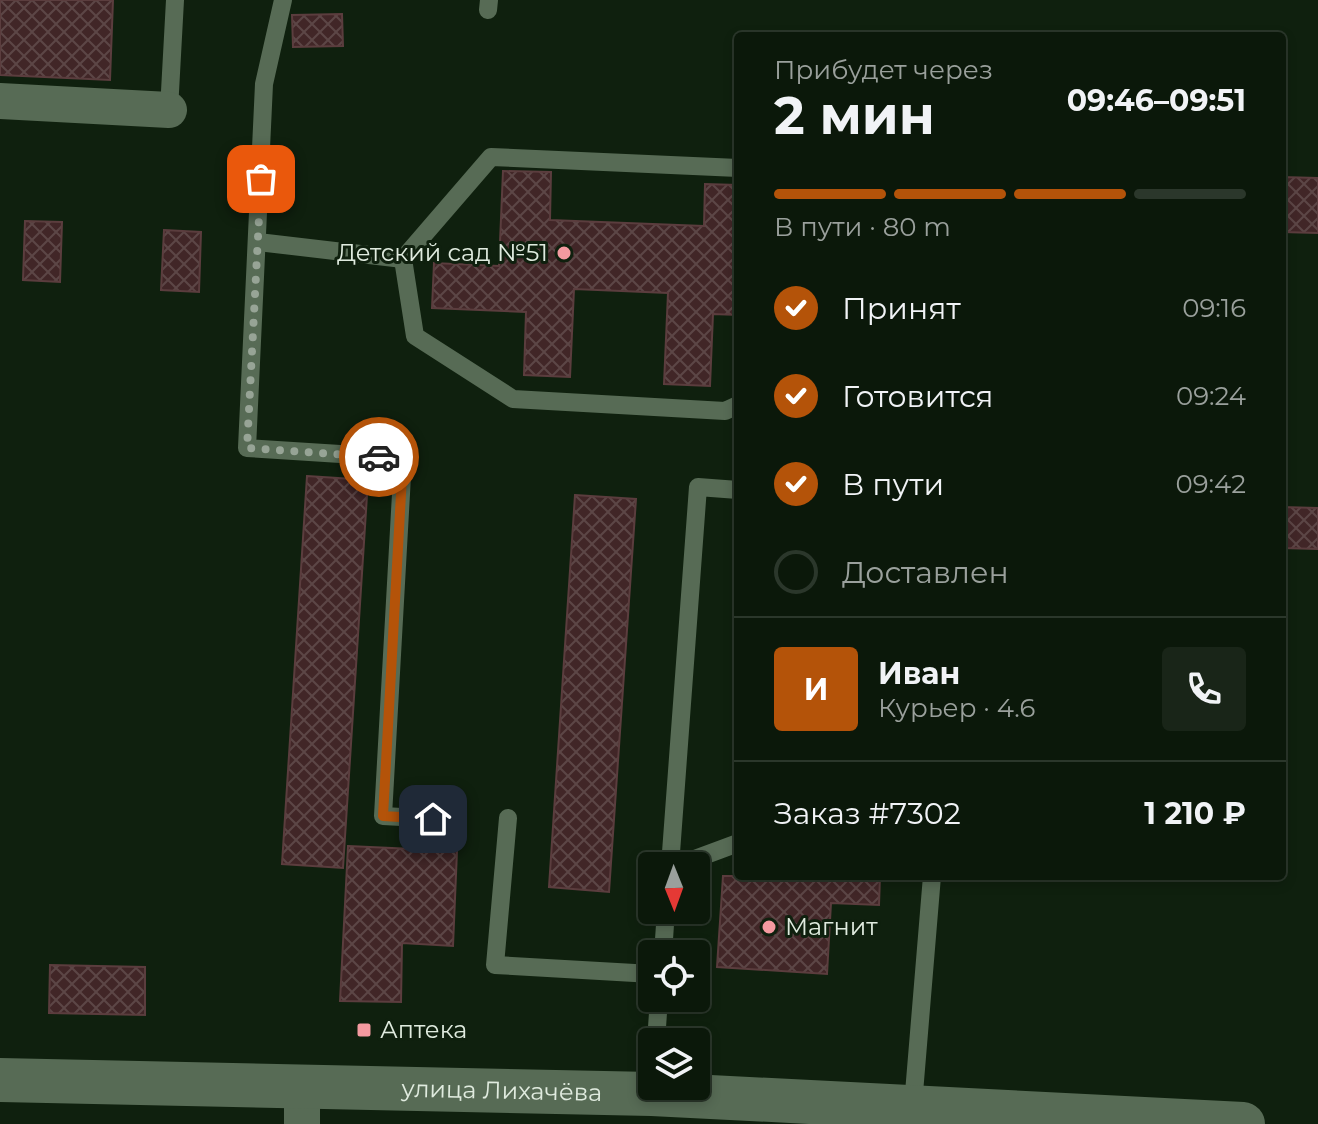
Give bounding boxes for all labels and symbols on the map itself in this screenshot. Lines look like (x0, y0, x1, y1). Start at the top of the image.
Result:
pin (227, 145, 295, 213)
place label: Детский сад №51 (337, 238, 548, 267)
marker: Детский сад №51 (555, 244, 573, 262)
courier (339, 417, 419, 497)
pin (399, 785, 467, 853)
north arrow (638, 852, 710, 924)
place label: Магнит (785, 912, 878, 941)
marker: Магнит (760, 918, 778, 936)
place label: Аптека (380, 1015, 467, 1044)
marker: Аптека (355, 1021, 373, 1039)
street label: улица Лихачёва (400, 1074, 603, 1107)

